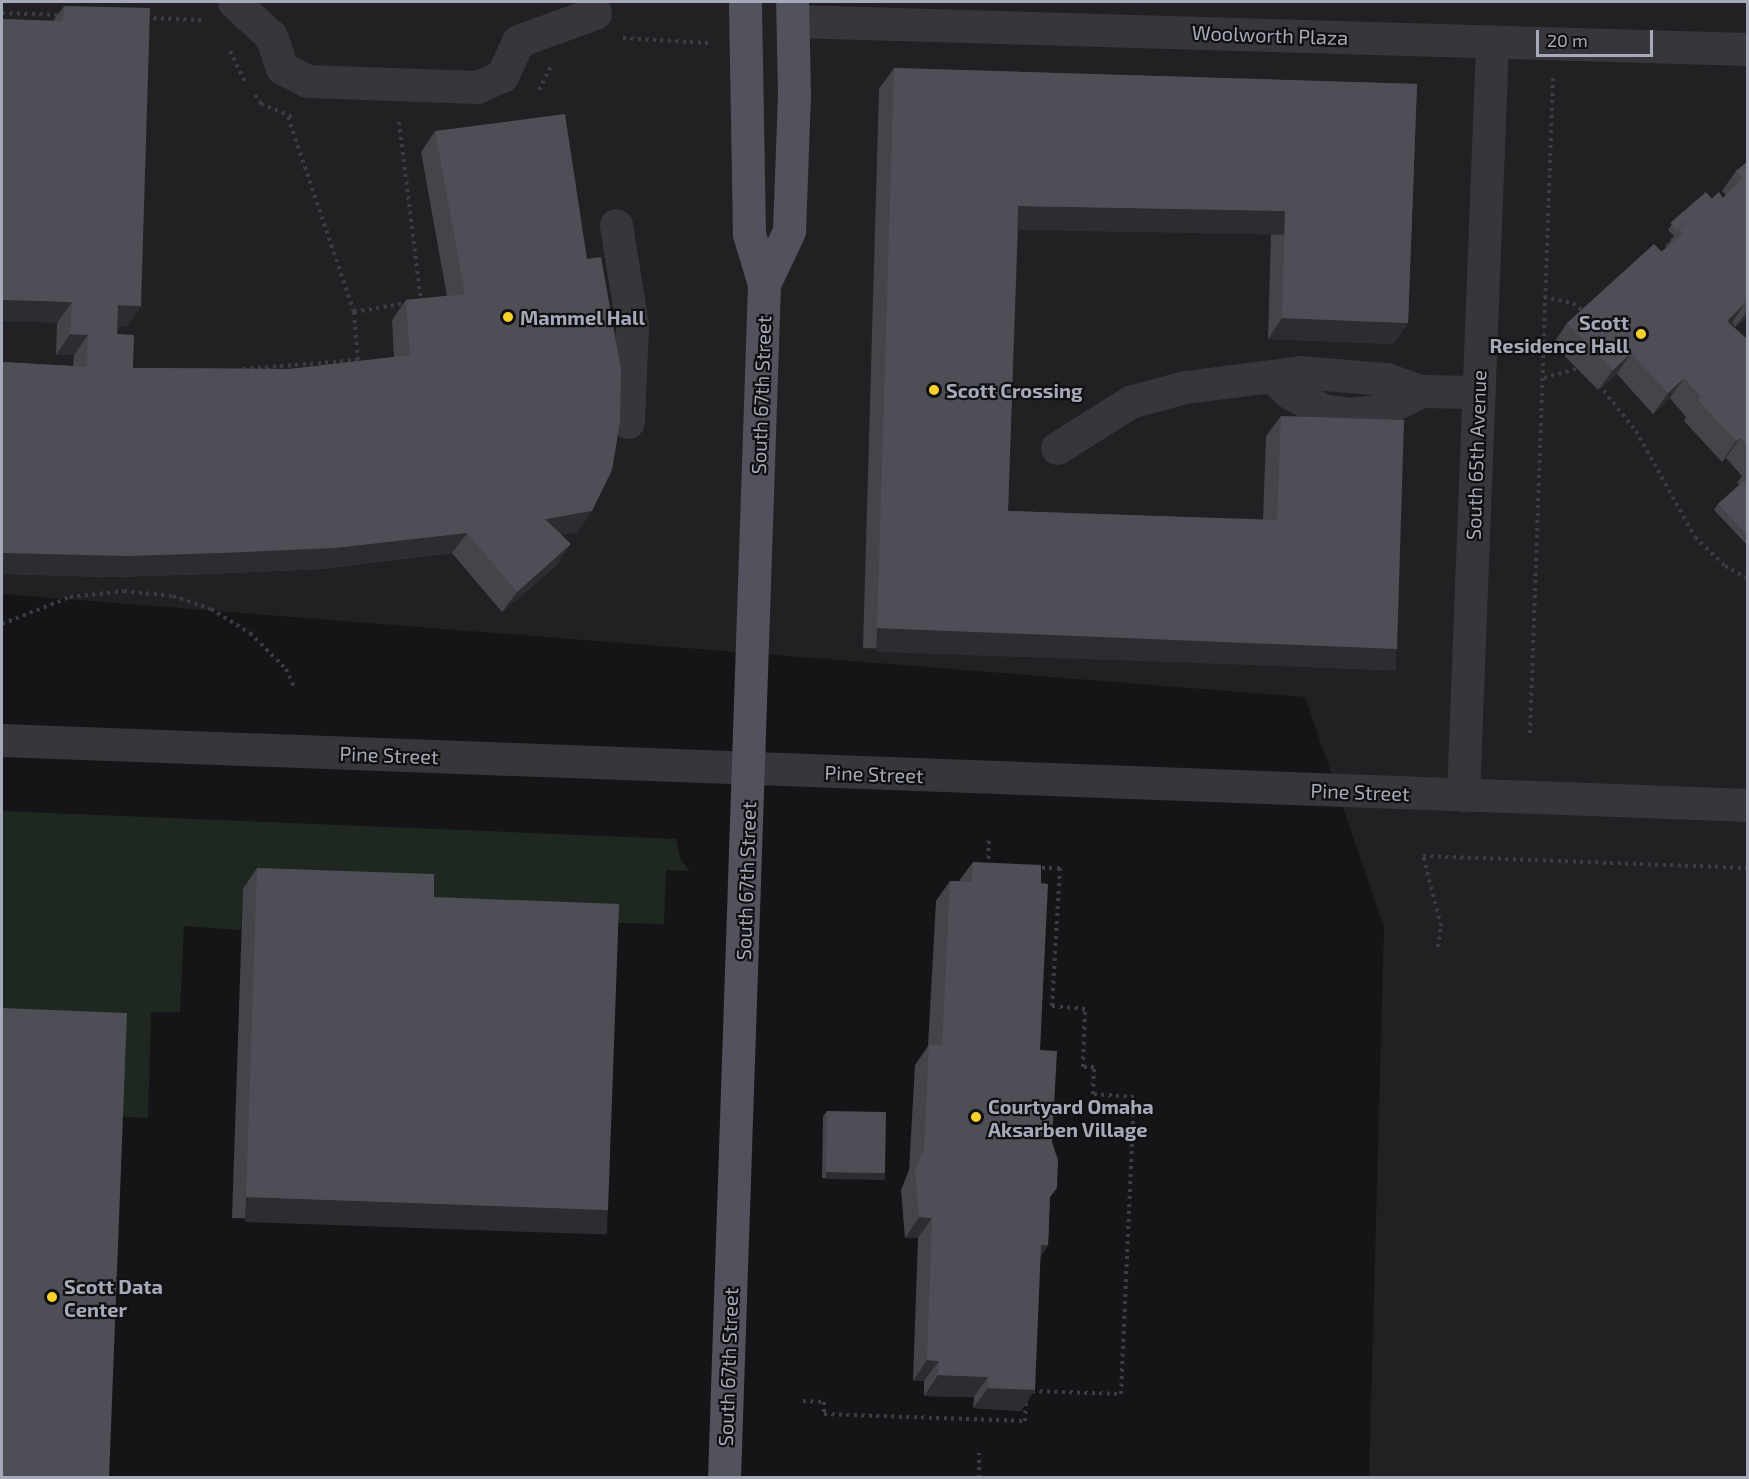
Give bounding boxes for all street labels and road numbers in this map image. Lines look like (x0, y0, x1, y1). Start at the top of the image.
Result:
street label: Woolworth Plaza (1191, 20, 1349, 50)
street label: South 67th Street (746, 315, 776, 475)
street label: South 65th Avenue (1461, 369, 1491, 541)
street label: Pine Street (339, 741, 439, 769)
street label: Pine Street (824, 760, 924, 788)
street label: Pine Street (1310, 778, 1410, 806)
street label: South 67th Street (731, 801, 761, 961)
street label: South 67th Street (713, 1287, 743, 1447)

